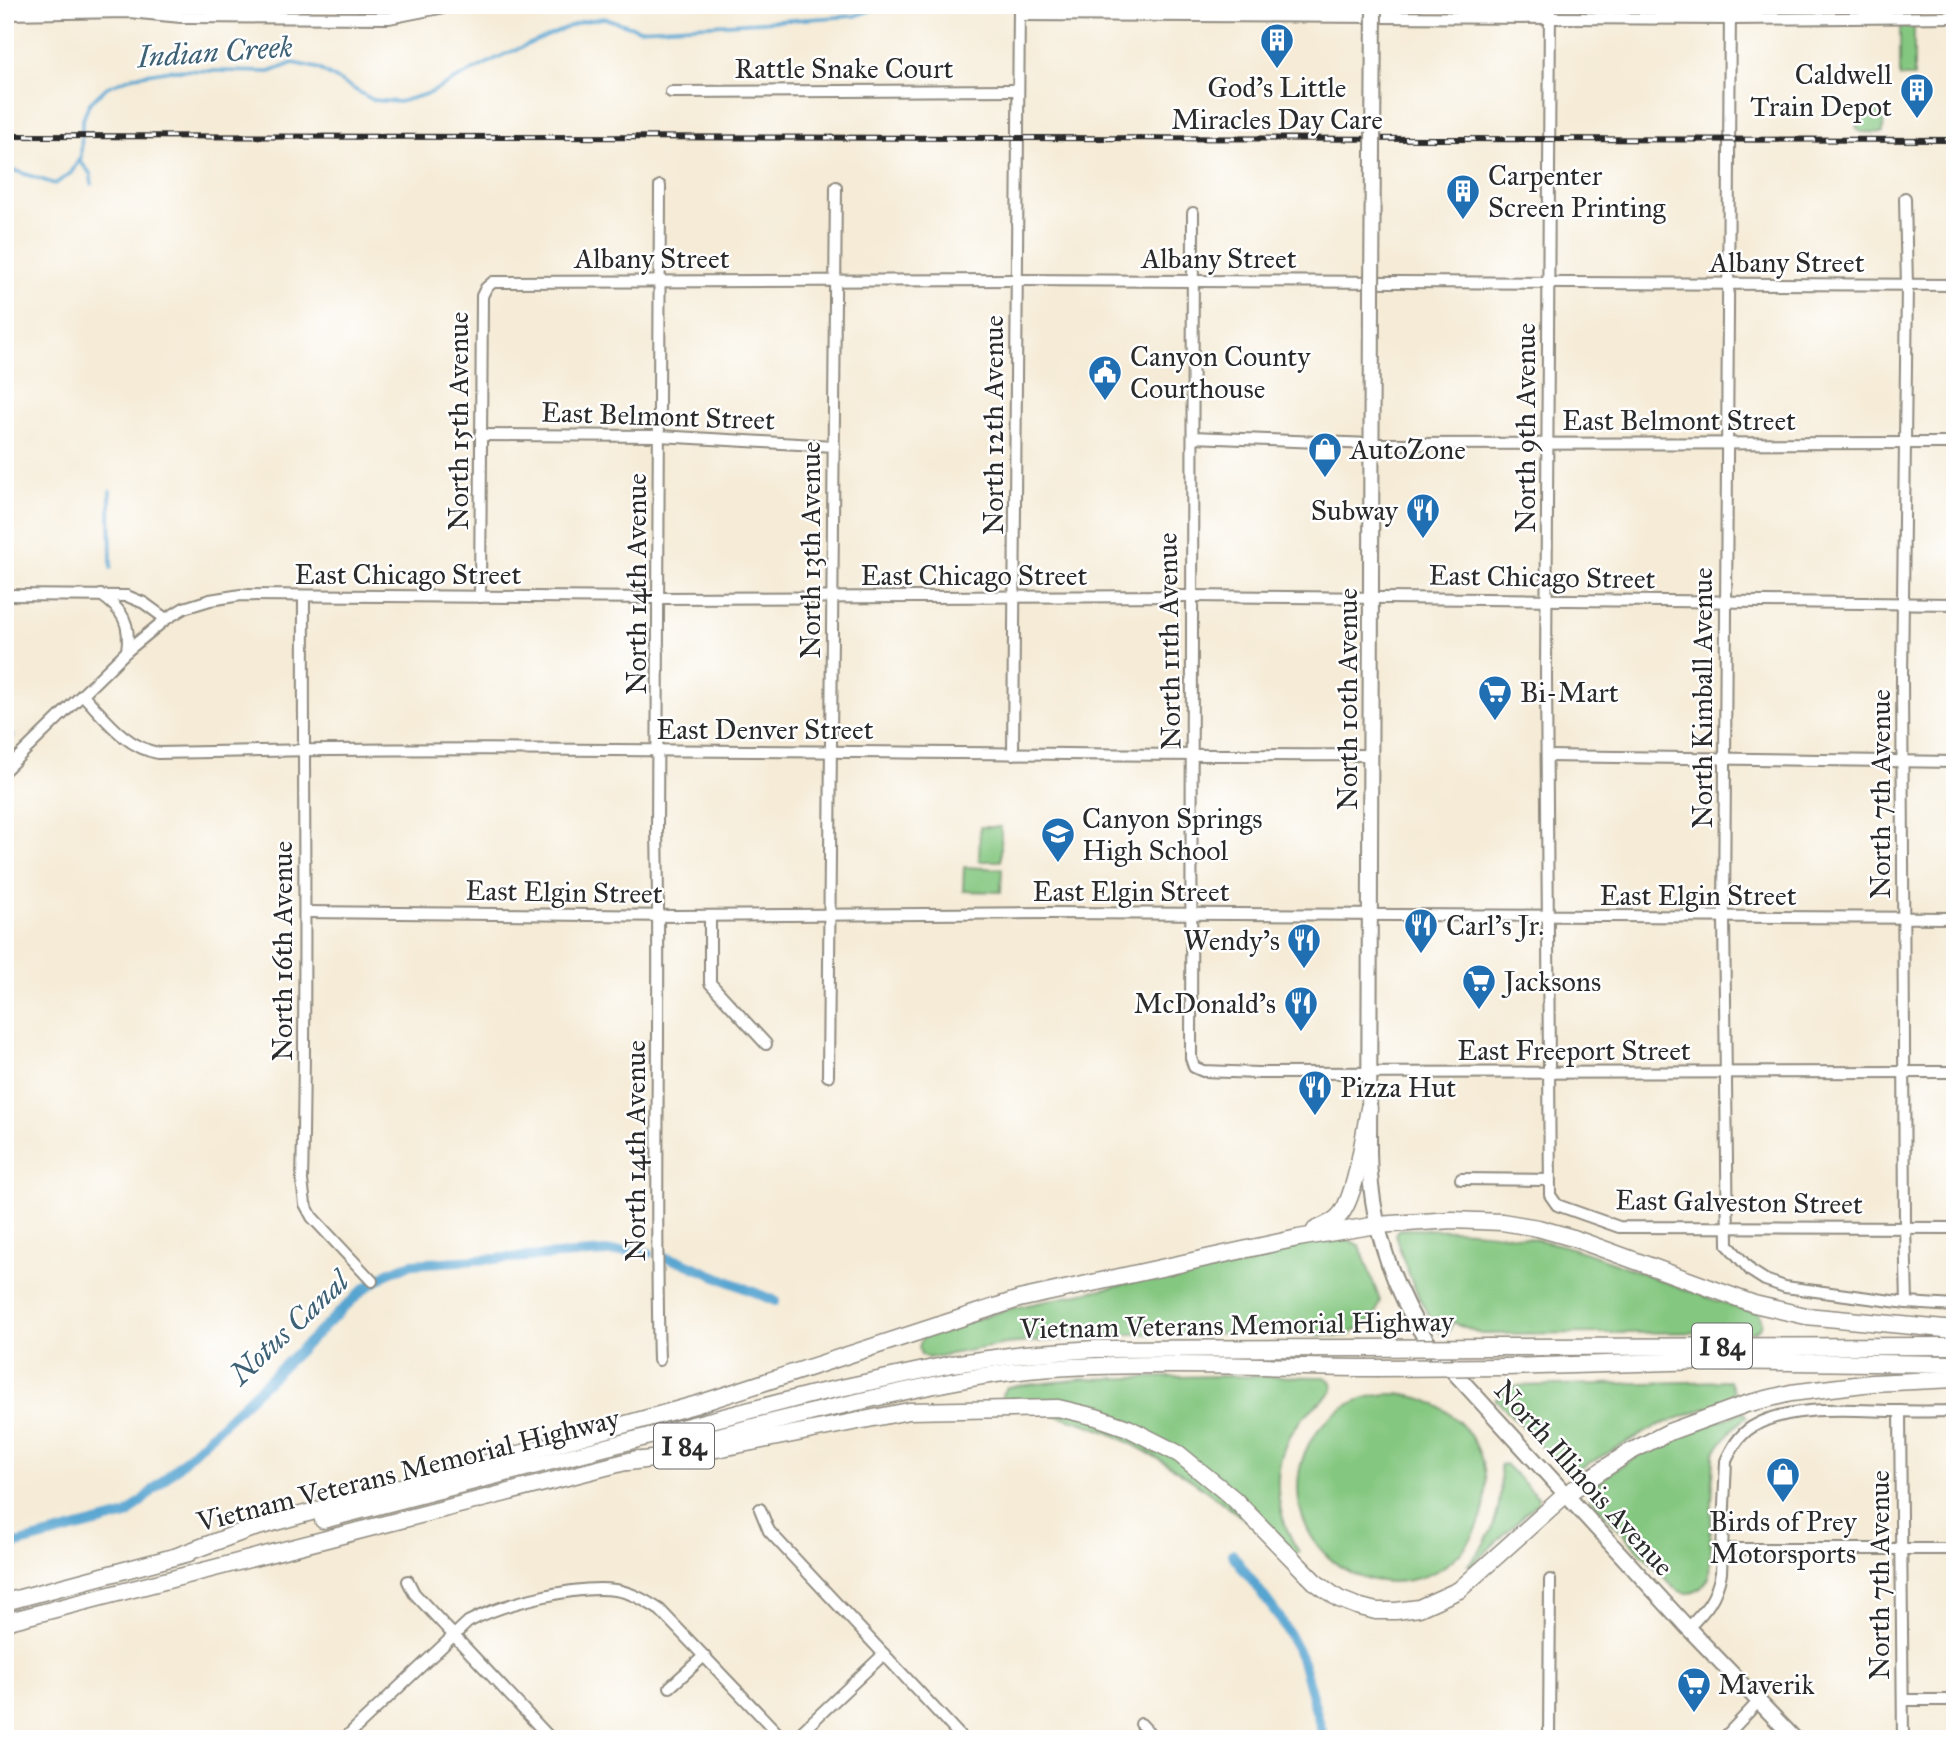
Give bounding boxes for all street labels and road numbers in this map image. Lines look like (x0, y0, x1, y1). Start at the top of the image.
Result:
street label: Rattle Snake Court (735, 51, 953, 86)
street label: Albany Street (573, 241, 730, 276)
street label: Albany Street (1140, 241, 1297, 276)
street label: Albany Street (1708, 245, 1865, 280)
street label: North 15th Avenue (441, 312, 476, 530)
street label: North 12th Avenue (976, 315, 1011, 535)
street label: North 9th Avenue (1508, 323, 1543, 533)
street label: East Belmont Street (540, 394, 776, 438)
street label: East Belmont Street (1562, 403, 1796, 438)
street label: North 13th Avenue (793, 441, 828, 659)
street label: North 14th Avenue (619, 473, 654, 695)
street label: North 11th Avenue (1150, 532, 1188, 750)
street label: East Chicago Street (295, 557, 522, 592)
street label: East Chicago Street (861, 558, 1088, 593)
street label: East Chicago Street (1428, 558, 1656, 596)
street label: North Kimball Avenue (1685, 567, 1720, 829)
street label: North 10th Avenue (1330, 588, 1365, 810)
street label: North 7th Avenue (1863, 689, 1898, 899)
street label: East Denver Street (656, 712, 874, 747)
street label: North 16th Avenue (265, 841, 300, 1061)
street label: East Elgin Street (465, 873, 663, 911)
street label: East Elgin Street (1032, 874, 1230, 909)
street label: East Elgin Street (1599, 878, 1797, 913)
street label: East Freeport Street (1457, 1033, 1691, 1068)
street label: North 14th Avenue (618, 1040, 653, 1262)
street label: East Galveston Street (1615, 1182, 1863, 1222)
street label: Vietnam Veterans Memorial Highway (1019, 1304, 1455, 1346)
road number: I 84 (1692, 1324, 1752, 1368)
street label: North Illinois Avenue (1487, 1373, 1681, 1583)
street label: Vietnam Veterans Memorial Highway (192, 1400, 624, 1540)
road number: I 84 (654, 1424, 714, 1469)
street label: North 7th Avenue (1862, 1470, 1897, 1680)

